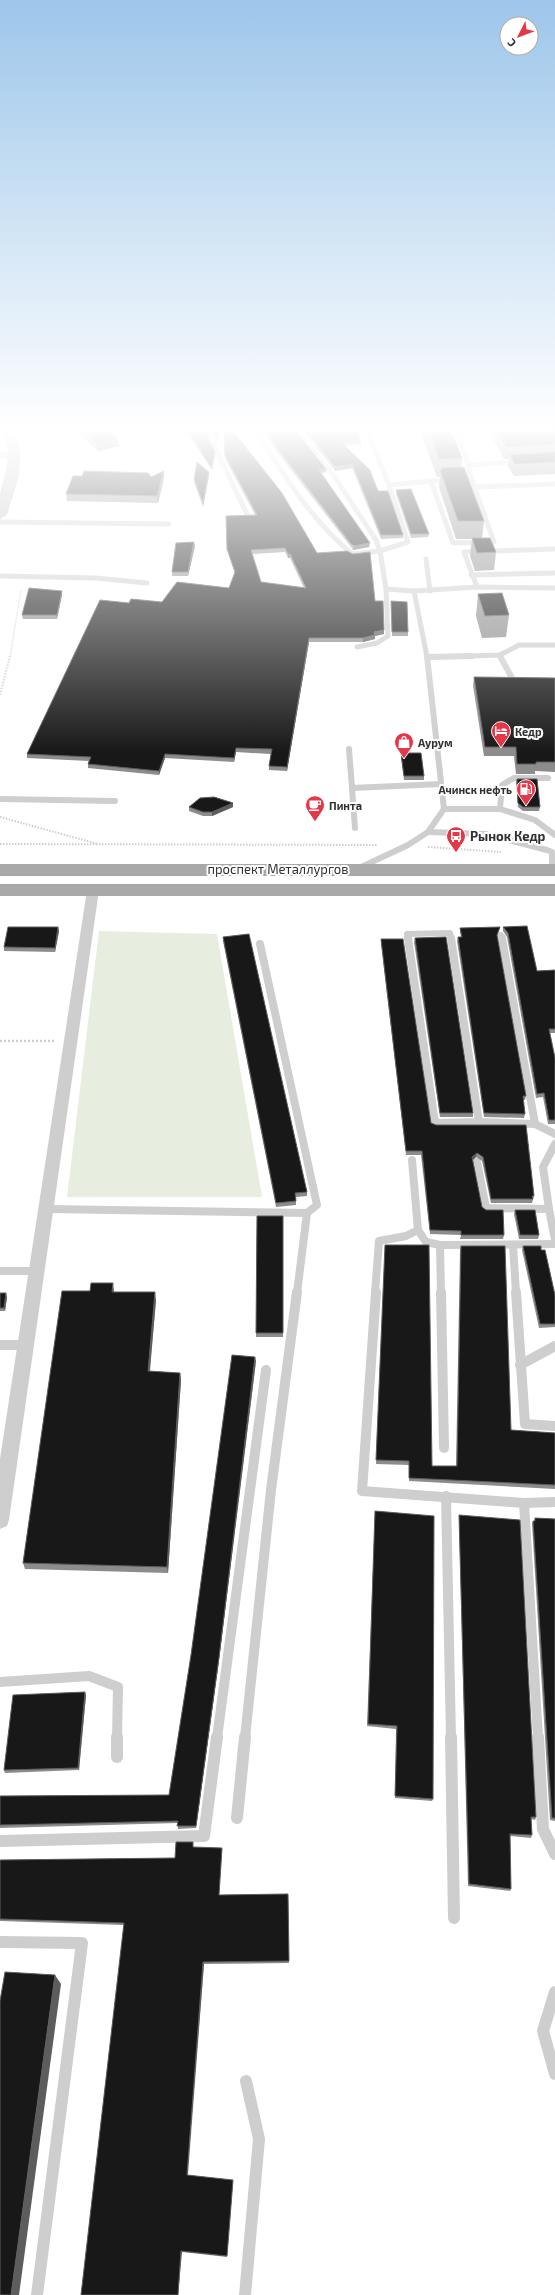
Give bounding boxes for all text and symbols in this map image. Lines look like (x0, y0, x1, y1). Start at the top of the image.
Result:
north arrow (499, 16, 539, 56)
text: С (504, 36, 518, 50)
hotel icon: Кедр (490, 720, 512, 748)
place label: Кедр (515, 725, 542, 738)
shop icon: Аурум (393, 731, 415, 759)
place label: Аурум (418, 736, 453, 749)
fuel station icon: Ачинск нефть (515, 778, 537, 806)
place label: Ачинск нефть (438, 783, 512, 796)
cafe icon: Пинта (304, 794, 326, 822)
place label: Пинта (329, 799, 362, 812)
bus stop icon: Рынок Кедр (445, 825, 467, 853)
place label: Рынок Кедр (470, 828, 546, 844)
street label: проспект Металлургов (208, 861, 348, 877)

